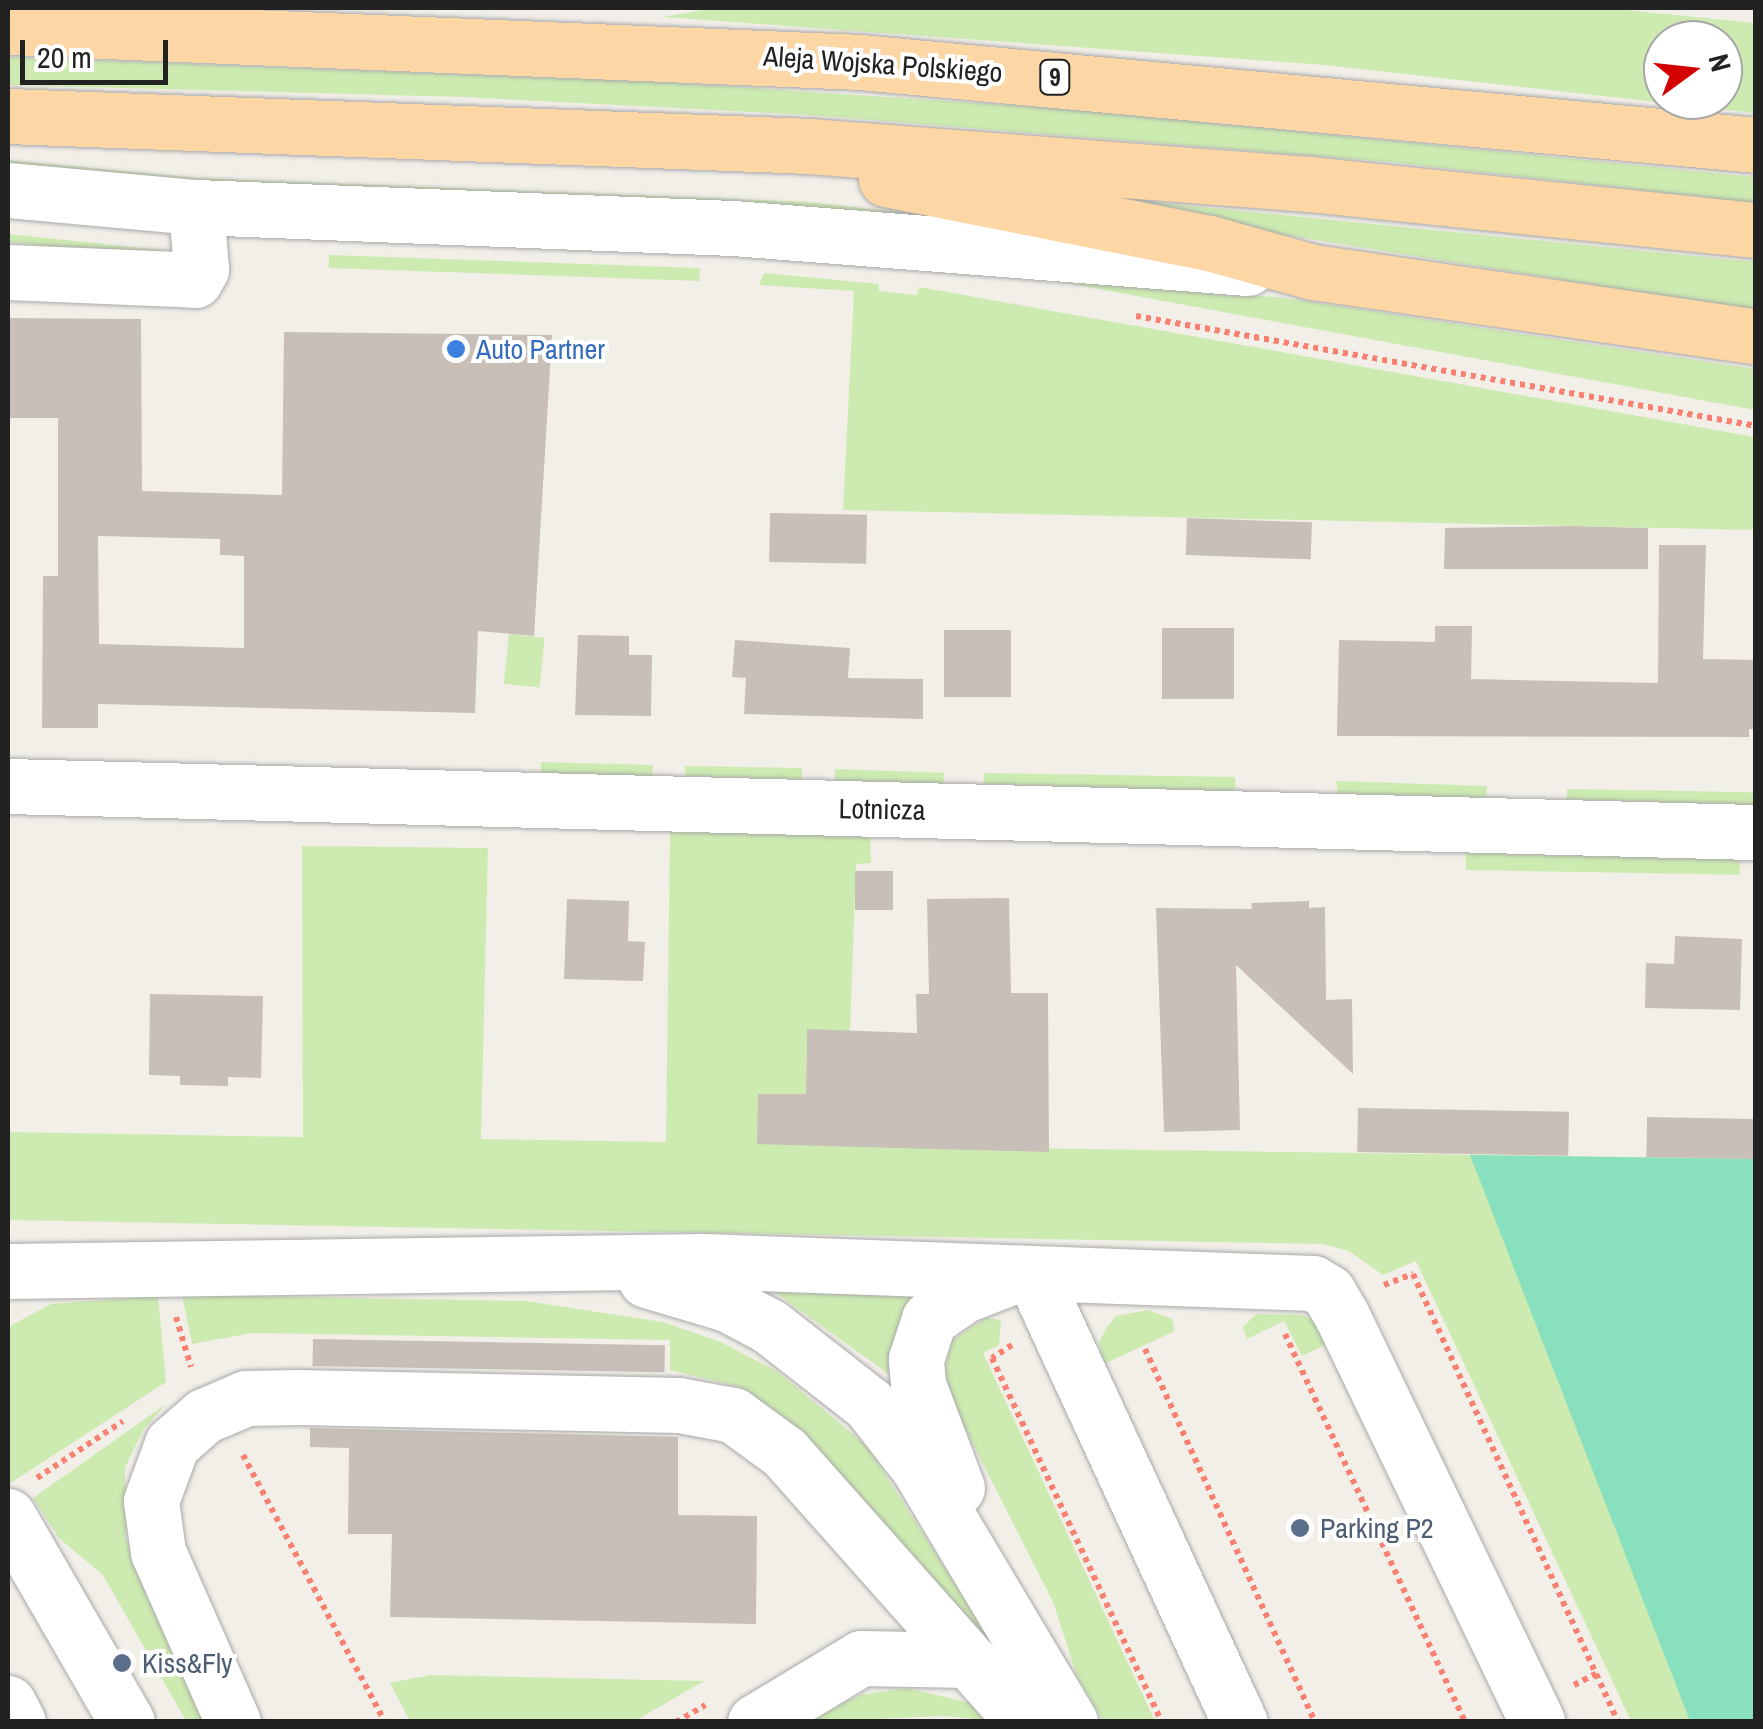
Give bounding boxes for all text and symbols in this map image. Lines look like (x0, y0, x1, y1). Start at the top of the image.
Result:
scale bar (25, 20, 172, 82)
north arrow (1643, 20, 1743, 120)
text: 20 m (37, 37, 92, 77)
street label: Aleja Wojska Polskiego (762, 39, 1004, 89)
text: N (1700, 50, 1741, 76)
road number: 9 (1038, 57, 1072, 97)
place label: Auto Partner (476, 332, 605, 366)
marker: Auto Partner (445, 338, 467, 360)
street label: Lotnicza (838, 791, 926, 827)
place label: Parking P2 (1320, 1511, 1434, 1545)
marker: Parking P2 (1289, 1517, 1311, 1539)
place label: Kiss&Fly (142, 1646, 233, 1680)
marker: Kiss&Fly (111, 1652, 133, 1674)

